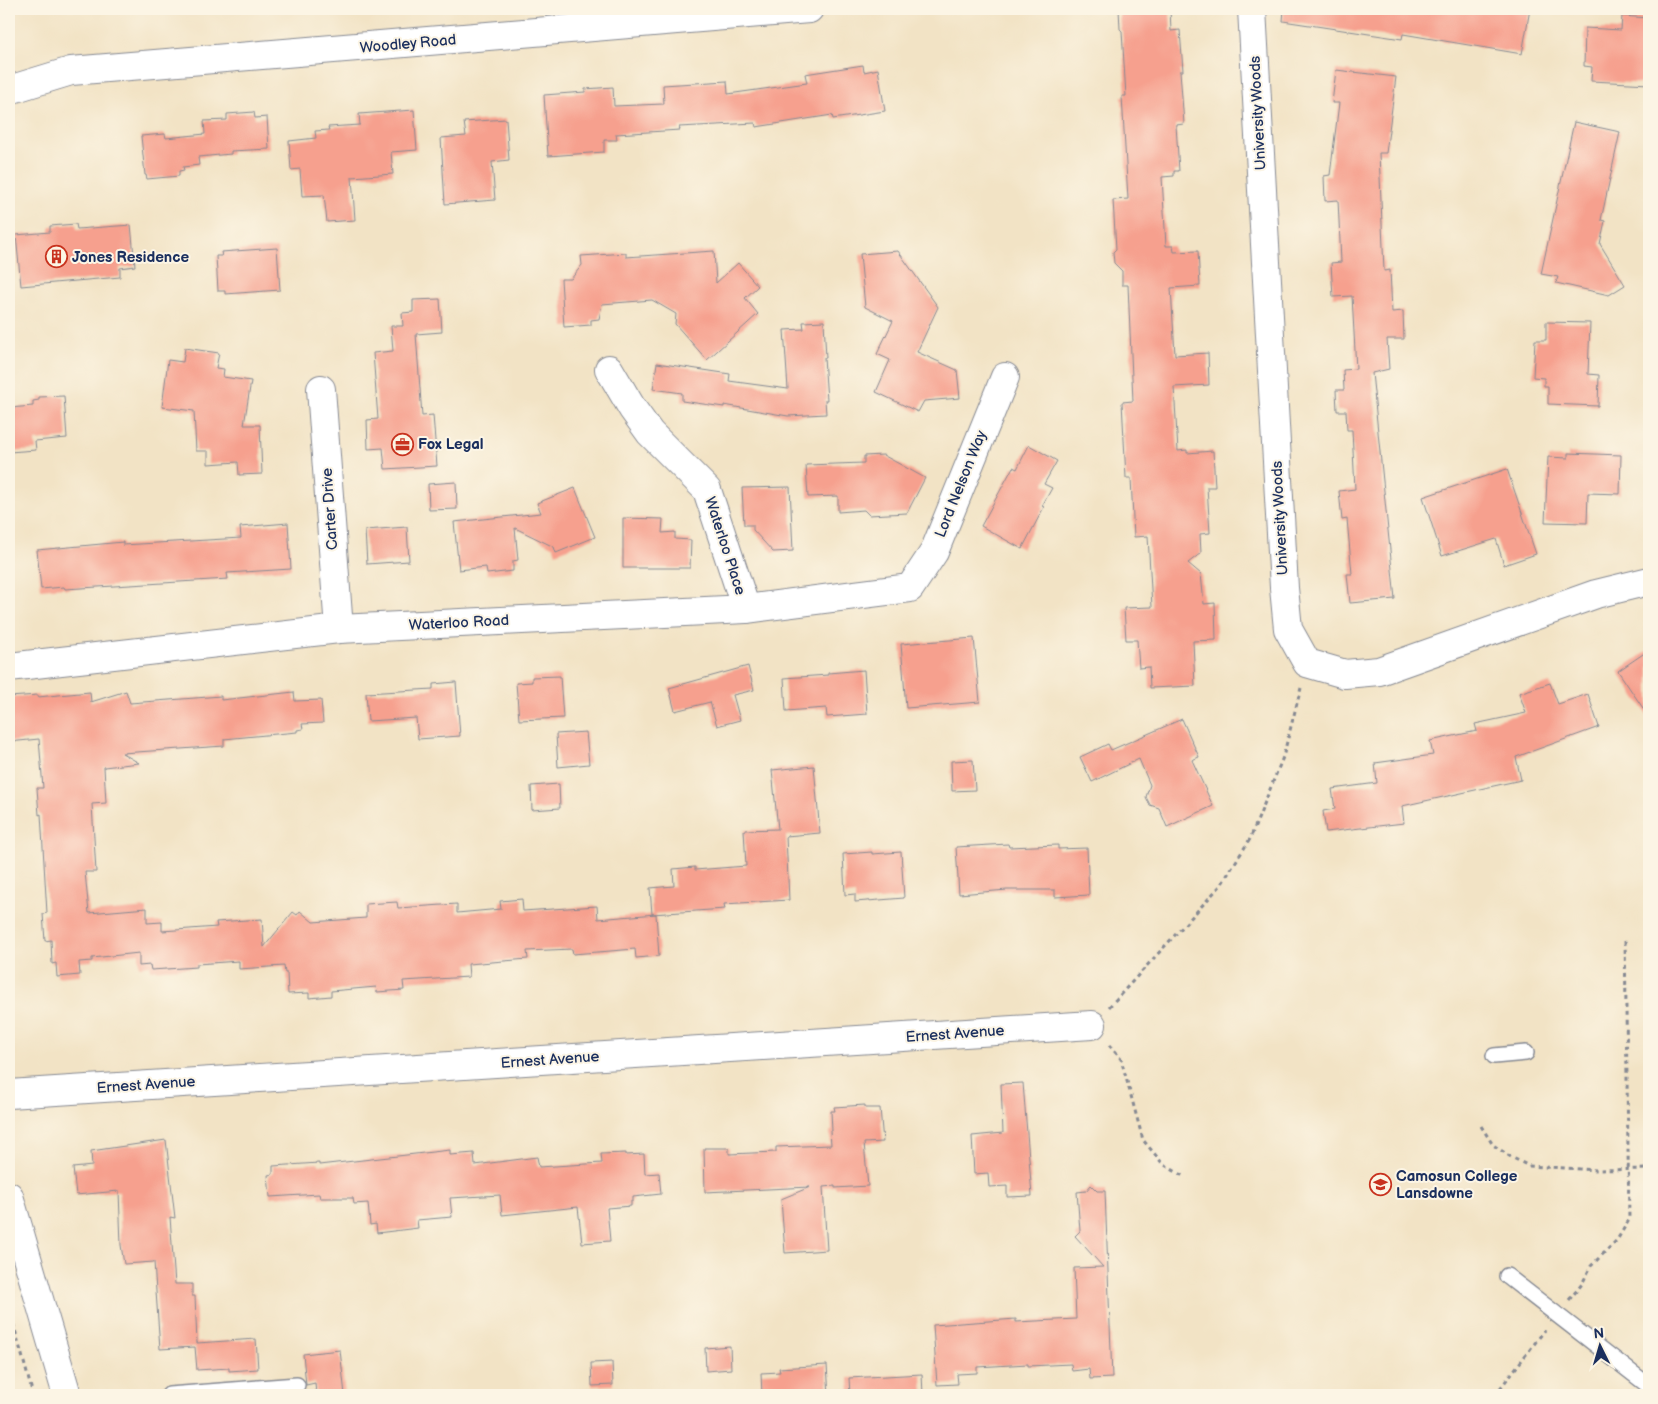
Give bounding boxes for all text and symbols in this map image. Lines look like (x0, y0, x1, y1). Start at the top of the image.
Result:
street label: Woodley Road (359, 30, 457, 58)
street label: University Woods (1245, 55, 1270, 171)
building icon: Jones Residence (44, 245, 68, 269)
place label: Jones Residence (72, 248, 189, 267)
street label: Lord Nelson Way (931, 427, 991, 540)
office icon: Fox Legal (390, 432, 414, 456)
place label: Fox Legal (418, 435, 484, 454)
street label: University Woods (1267, 460, 1292, 576)
street label: Carter Drive (318, 467, 342, 551)
street label: Waterloo Place (700, 494, 750, 598)
street label: Waterloo Road (408, 611, 510, 635)
street label: Ernest Avenue (905, 1021, 1005, 1047)
street label: Ernest Avenue (500, 1047, 600, 1073)
street label: Ernest Avenue (96, 1072, 196, 1098)
place label: Camosun College Lansdowne (1396, 1167, 1518, 1203)
school or university icon: Camosun College Lansdowne (1368, 1173, 1392, 1197)
north arrow (1576, 1322, 1626, 1372)
text: N (1593, 1325, 1605, 1342)

